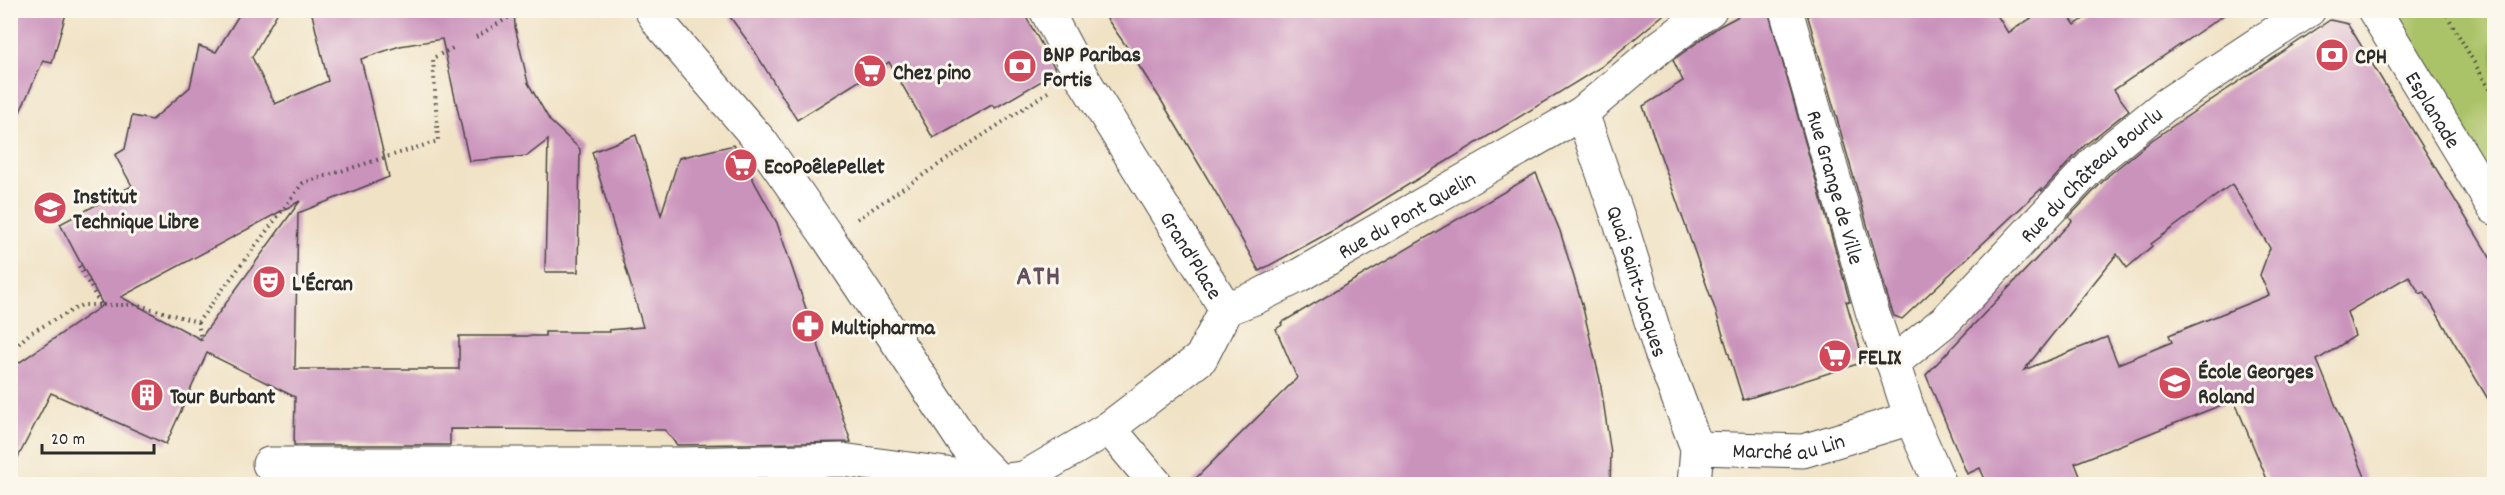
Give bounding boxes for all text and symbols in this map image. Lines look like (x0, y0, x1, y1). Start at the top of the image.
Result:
bank icon: CPH (2314, 37, 2350, 73)
place label: BNP Paribas Fortis (1043, 41, 1141, 97)
place label: CPH (2355, 43, 2387, 74)
bank icon: BNP Paribas Fortis (1002, 48, 1038, 84)
supermarket icon: Chez pino (852, 53, 888, 89)
place label: Chez pino (893, 59, 971, 90)
street label: Esplanade (2396, 66, 2467, 156)
street label: Rue du Château Bourlu (2014, 101, 2171, 251)
street label: Rue Grange de Ville (1796, 107, 1870, 269)
supermarket icon: EcoPoêlePellet (723, 147, 759, 183)
place label: EcoPoêlePellet (764, 153, 886, 184)
street label: Rue du Pont Quelin (1333, 165, 1483, 269)
place label: Institut Technique Libre (73, 183, 199, 239)
school or university icon: Institut Technique Libre (32, 190, 68, 226)
street label: Quai Saint-Jacques (1596, 202, 1673, 362)
street label: Grand'Place (1150, 206, 1228, 306)
district label: ATH (1016, 259, 1062, 299)
theatre icon: L'Écran (251, 264, 287, 300)
place label: L'Écran (292, 270, 353, 301)
pharmacy icon: Multipharma (790, 308, 826, 344)
place label: Multipharma (831, 314, 936, 345)
supermarket icon: FELIX (1817, 338, 1853, 374)
place label: FELIX (1858, 344, 1902, 375)
place label: École Georges Roland (2198, 358, 2314, 414)
school or university icon: École Georges Roland (2157, 365, 2193, 401)
building icon: Tour Burbant (129, 377, 165, 413)
place label: Tour Burbant (170, 383, 276, 414)
scale bar (42, 417, 154, 455)
street label: Marché au Lin (1732, 427, 1849, 470)
text: 20 m (51, 428, 85, 453)

